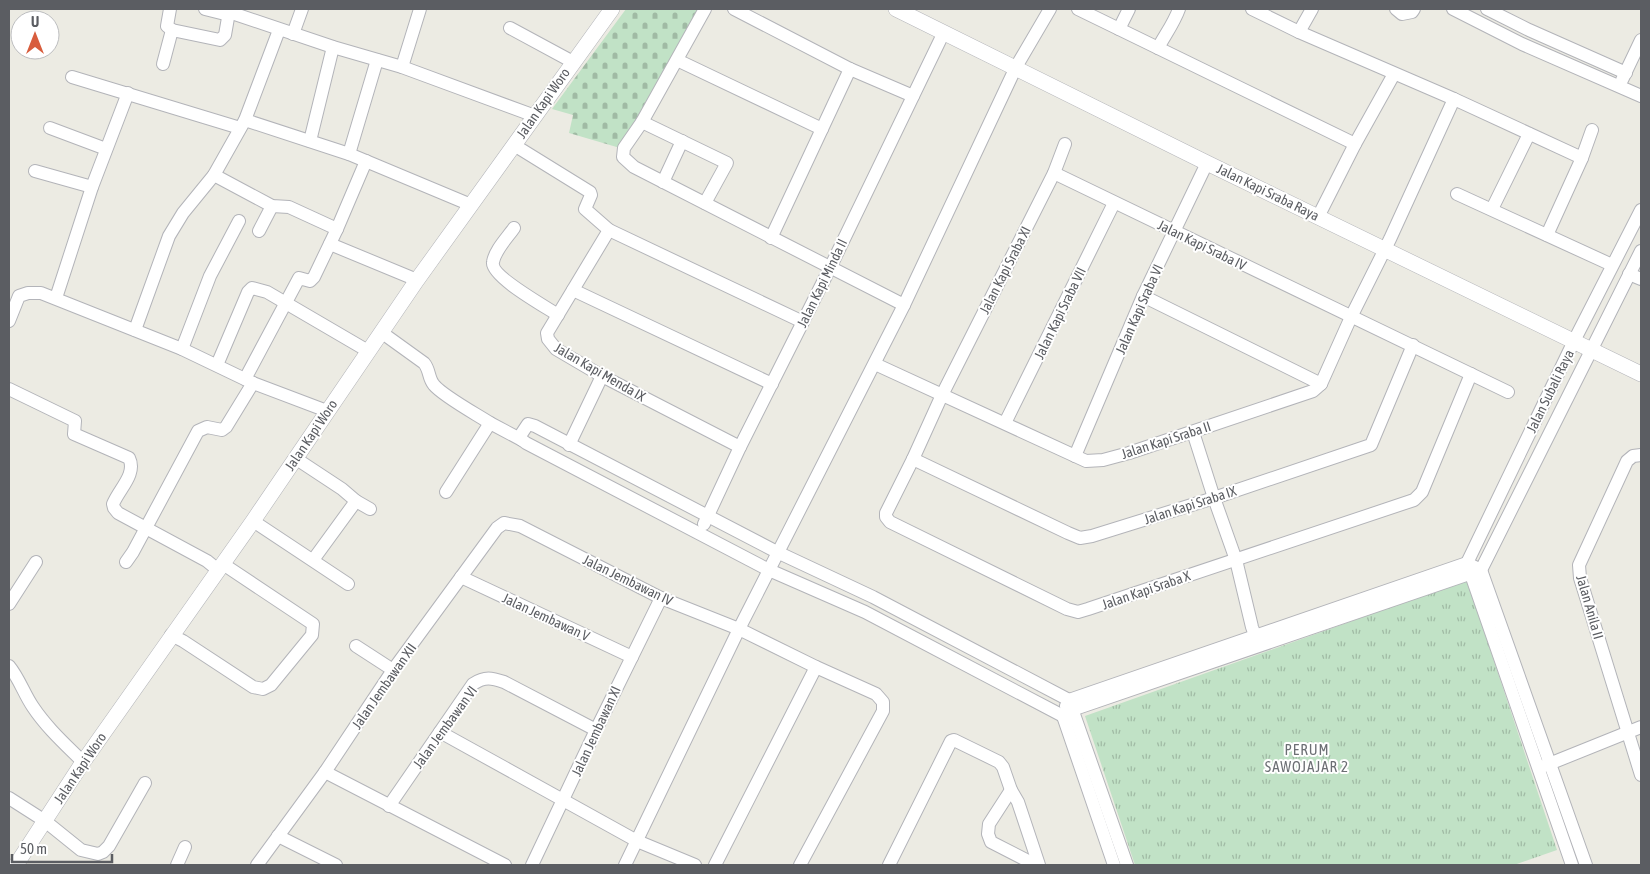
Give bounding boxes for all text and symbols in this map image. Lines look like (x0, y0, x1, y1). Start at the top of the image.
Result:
north arrow (10, 10, 60, 60)
text: U (31, 14, 39, 30)
street label: Jalan Kapi Woro (513, 65, 573, 141)
street label: Jalan Kapi Sraba Raya (1214, 160, 1322, 224)
street label: Jalan Kapi Sraba IV (1155, 217, 1249, 273)
street label: Jalan Kapi Sraba XI (976, 224, 1034, 316)
street label: Jalan Kapi Minda II (794, 236, 850, 330)
street label: Jalan Kapi Sraba VI (1112, 262, 1166, 356)
street label: Jalan Kapi Sraba VII (1031, 265, 1089, 361)
street label: Jalan Kapi Menda IX (552, 340, 649, 405)
street label: Jalan Subali Raya (1523, 347, 1577, 435)
street label: Jalan Kapi Woro (281, 397, 341, 473)
street label: Jalan Kapi Sraba II (1119, 418, 1213, 462)
street label: Jalan Kapi Sraba IX (1142, 482, 1239, 527)
street label: Jalan Jembawan IV (581, 551, 676, 609)
street label: Jalan Kapi Sraba X (1100, 567, 1193, 613)
street label: Jalan Anila II (1573, 573, 1607, 641)
street label: Jalan Jembawan V (500, 590, 592, 644)
street label: Jalan Jembawan XII (349, 640, 419, 732)
street label: Jalan Jembawan VI (410, 683, 480, 771)
street label: Jalan Jembawan XI (568, 684, 624, 778)
street label: Jalan Kapi Woro (50, 730, 110, 806)
district label: PERUM SAWOJAJAR 2 (1265, 741, 1349, 775)
scale bar (12, 832, 112, 864)
text: 50 m (20, 840, 47, 857)

